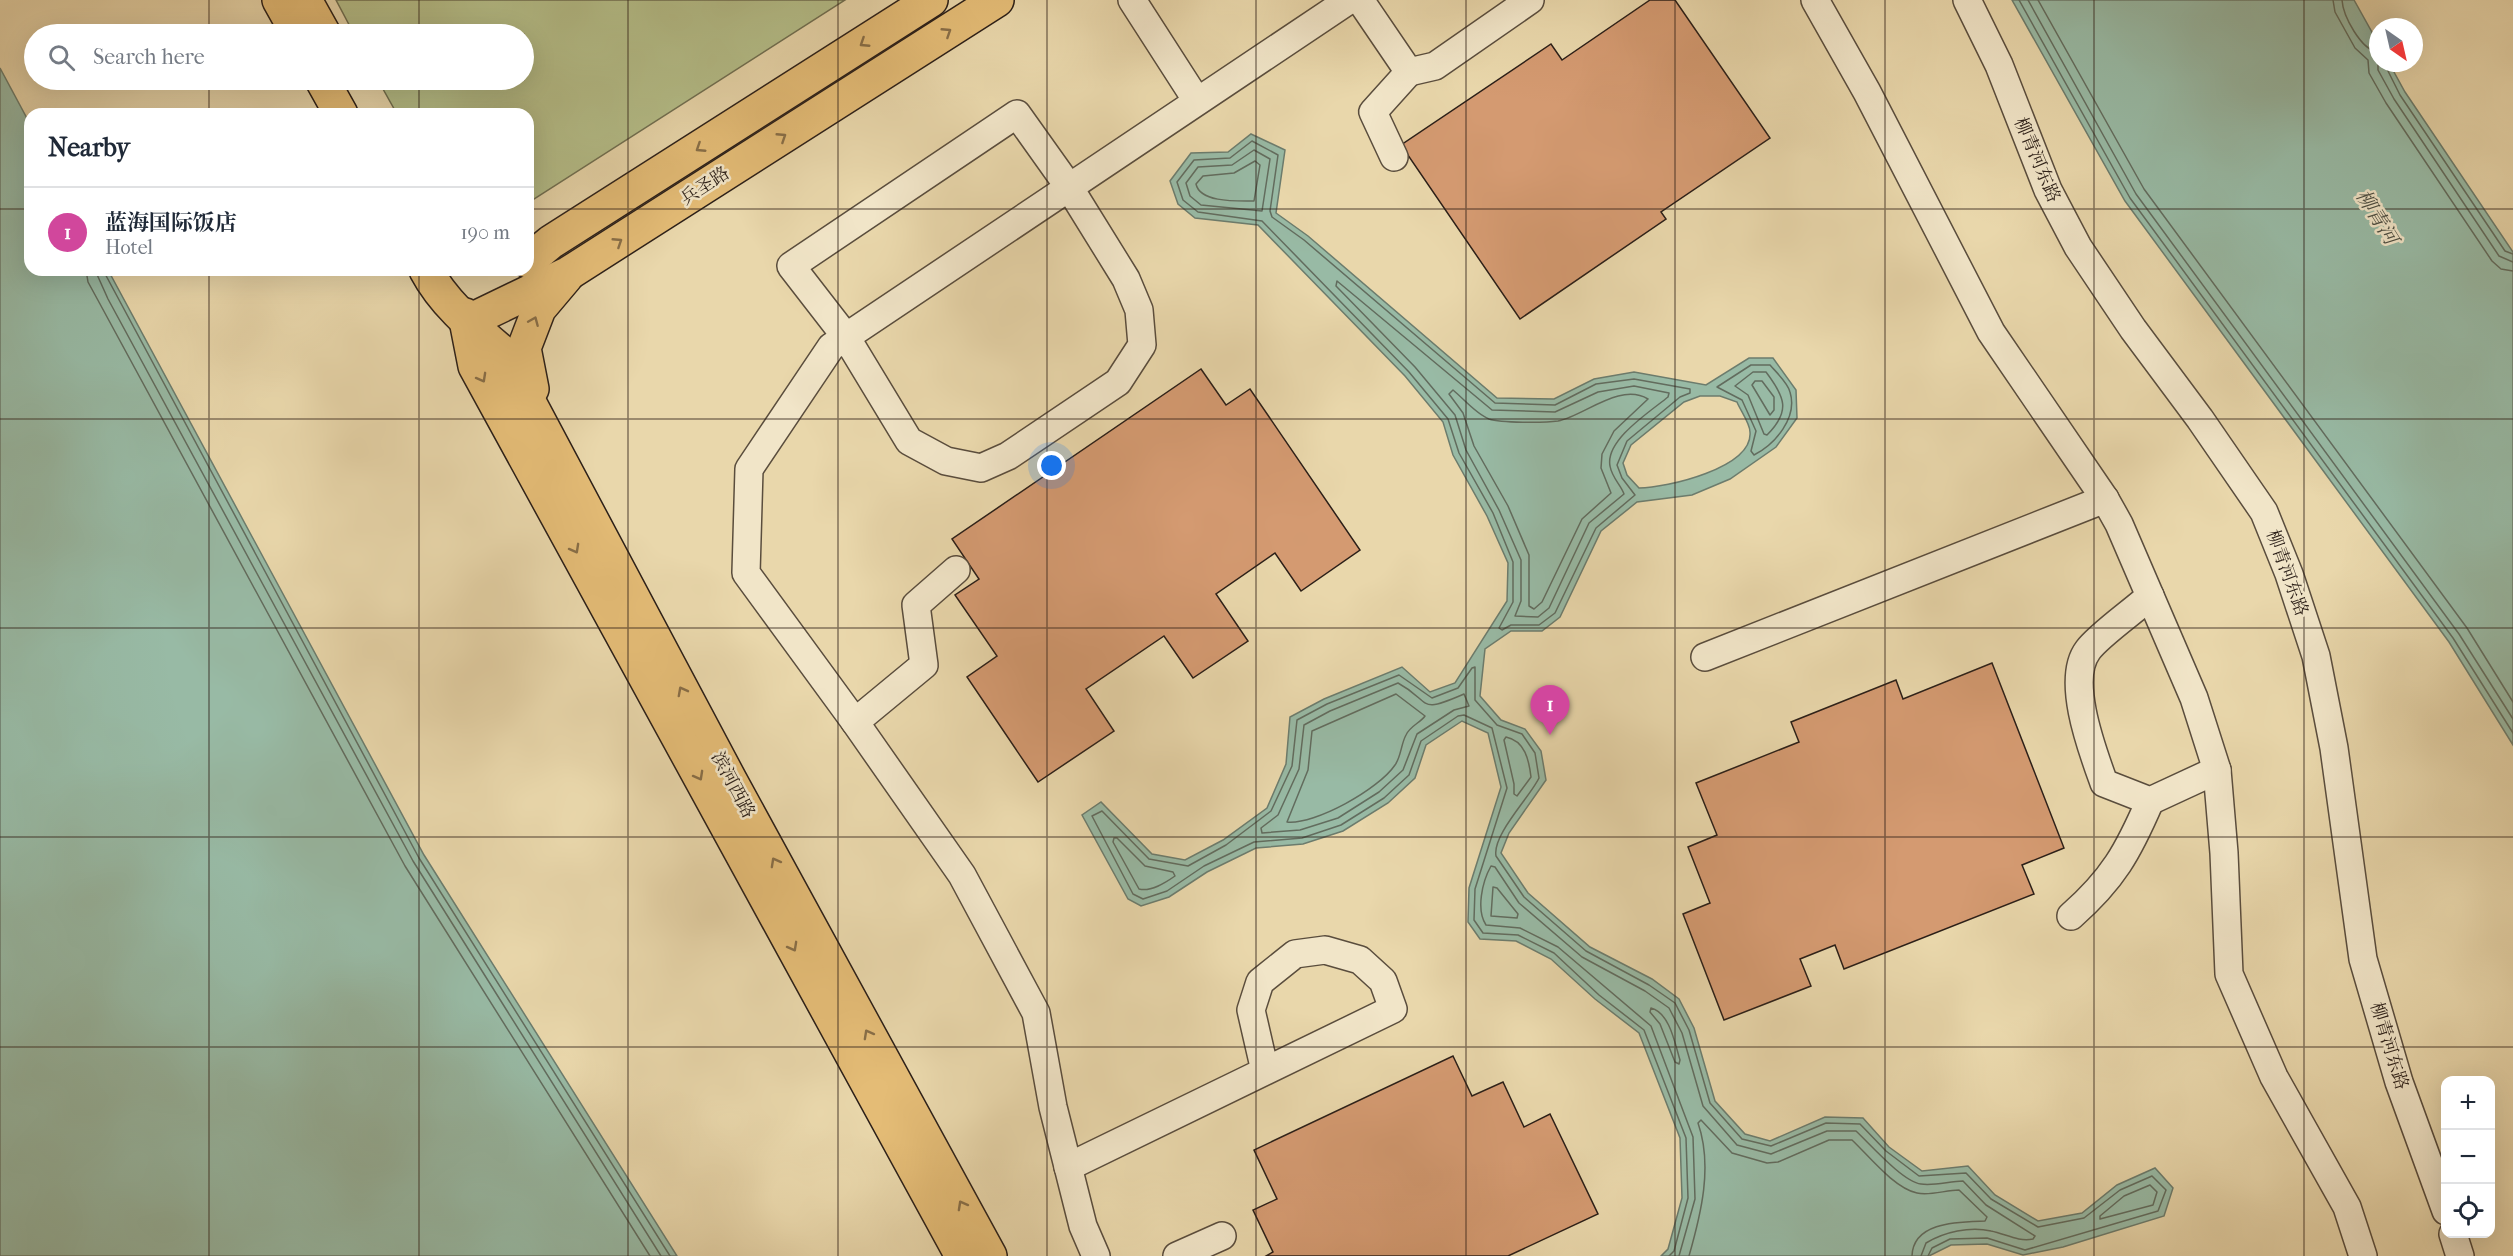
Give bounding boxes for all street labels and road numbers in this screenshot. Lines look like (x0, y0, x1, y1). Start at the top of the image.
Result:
street label: 柳青河东路 (2010, 114, 2064, 206)
street label: 兵圣路 (677, 162, 733, 210)
street label: 柳青河东路 (2262, 527, 2312, 619)
street label: 滨河西路 (707, 748, 759, 822)
street label: 柳青河东路 (2366, 1000, 2412, 1092)

